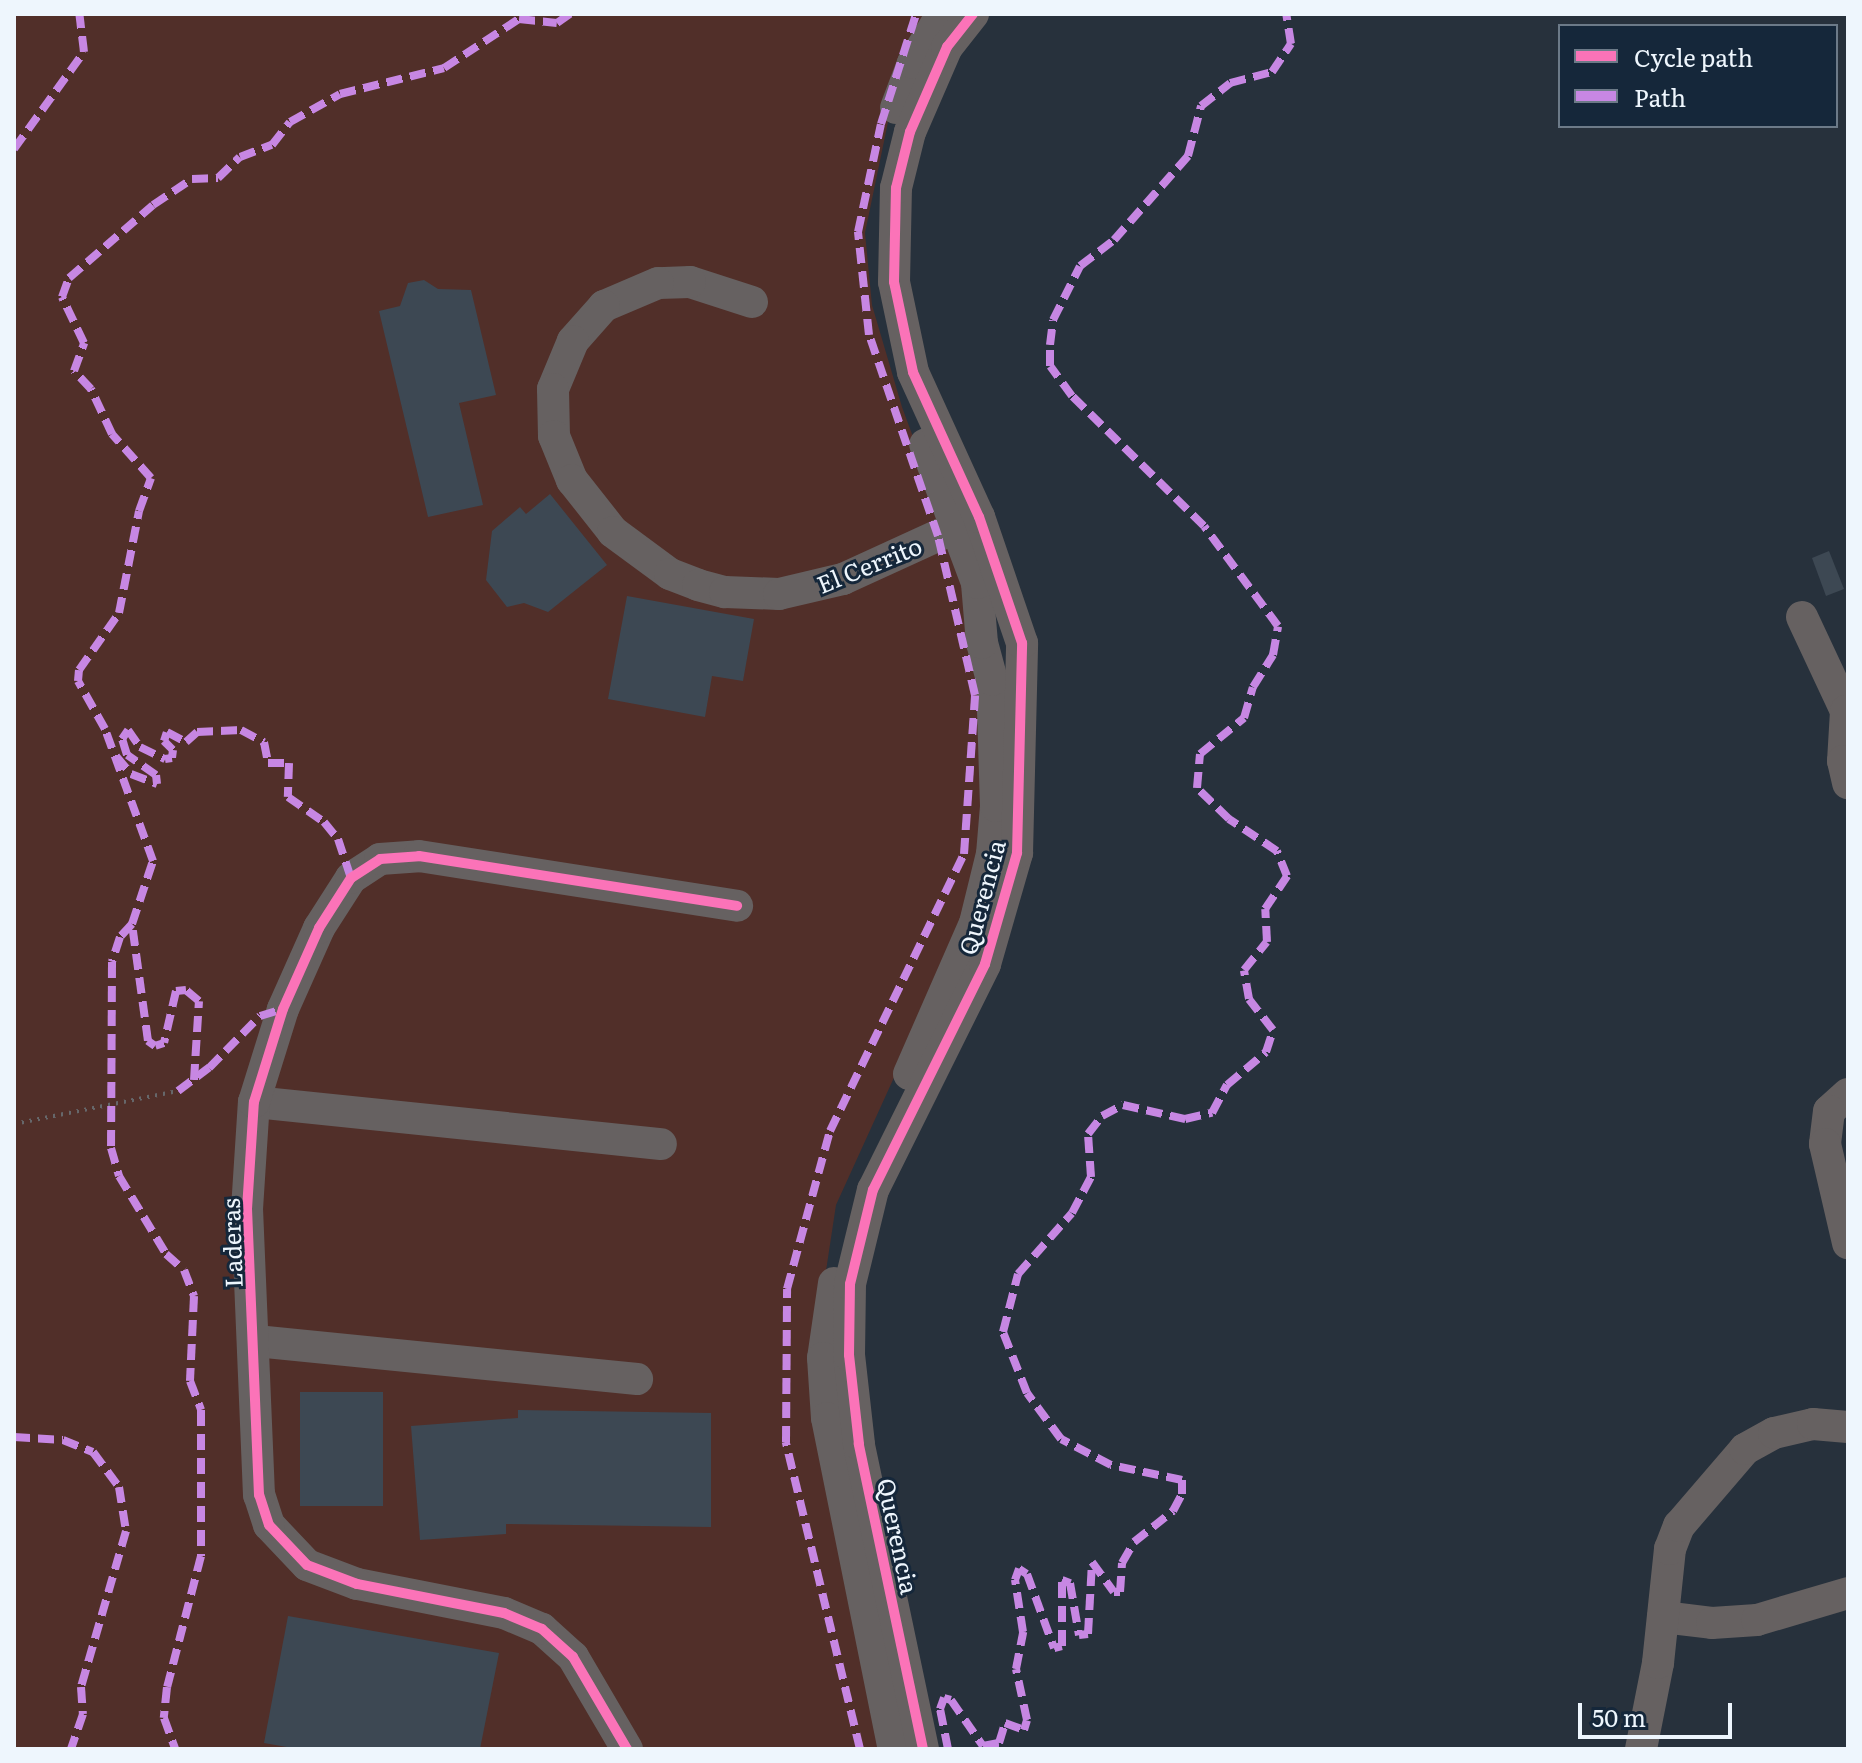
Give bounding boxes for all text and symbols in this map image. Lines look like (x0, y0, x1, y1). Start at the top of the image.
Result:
legend (1558, 24, 1838, 128)
text: Cycle path (1634, 39, 1753, 74)
text: Path (1634, 79, 1686, 114)
street label: El Cerrito (812, 530, 926, 598)
street label: Querencia (952, 836, 1010, 958)
street label: Laderas (215, 1198, 247, 1288)
street label: Querencia (873, 1475, 925, 1597)
scale bar (1582, 1687, 1736, 1737)
text: 50 m (1592, 1699, 1646, 1734)

